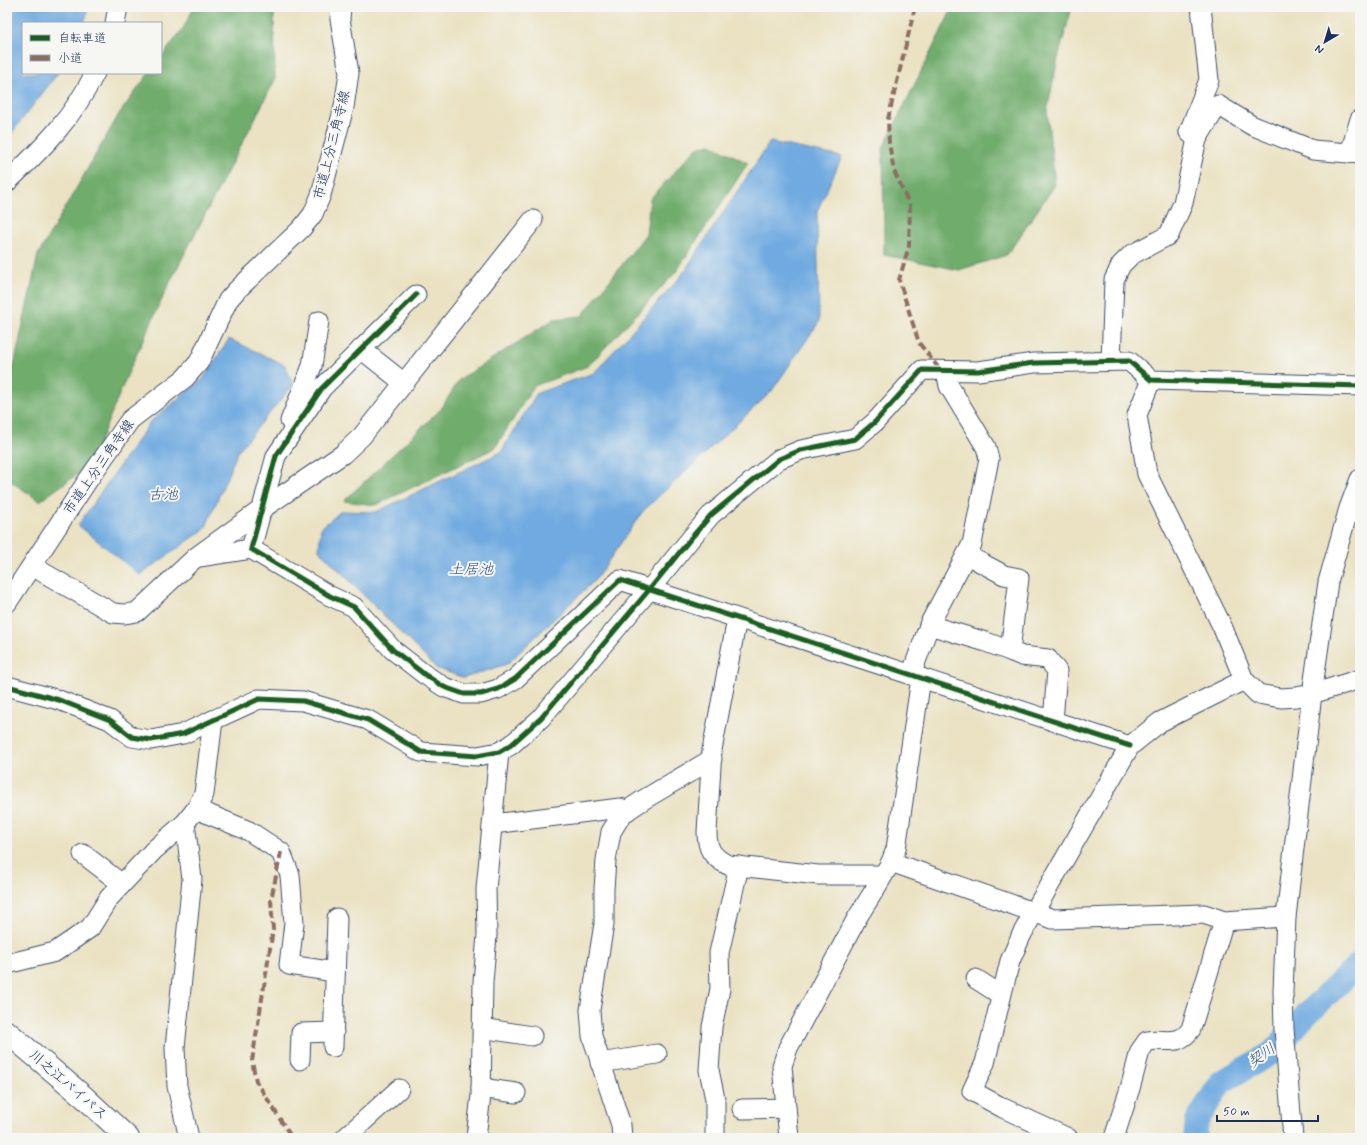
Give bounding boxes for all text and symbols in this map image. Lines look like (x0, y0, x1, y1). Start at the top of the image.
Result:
legend (22, 22, 162, 74)
north arrow (1305, 22, 1345, 62)
text: 自転車道 (58, 31, 106, 47)
text: N (1312, 41, 1327, 57)
text: 小道 (58, 51, 82, 67)
street label: 市道上分三角寺線 (310, 88, 354, 202)
street label: 市道上分三角寺線 (60, 416, 138, 518)
water label: 古池 (148, 485, 179, 505)
water label: 土居池 (448, 560, 494, 580)
water label: 契川 (1244, 1039, 1280, 1073)
street label: 川之江バイパス (25, 1046, 111, 1124)
scale bar (1217, 1097, 1318, 1123)
text: 50 m (1223, 1104, 1250, 1120)

